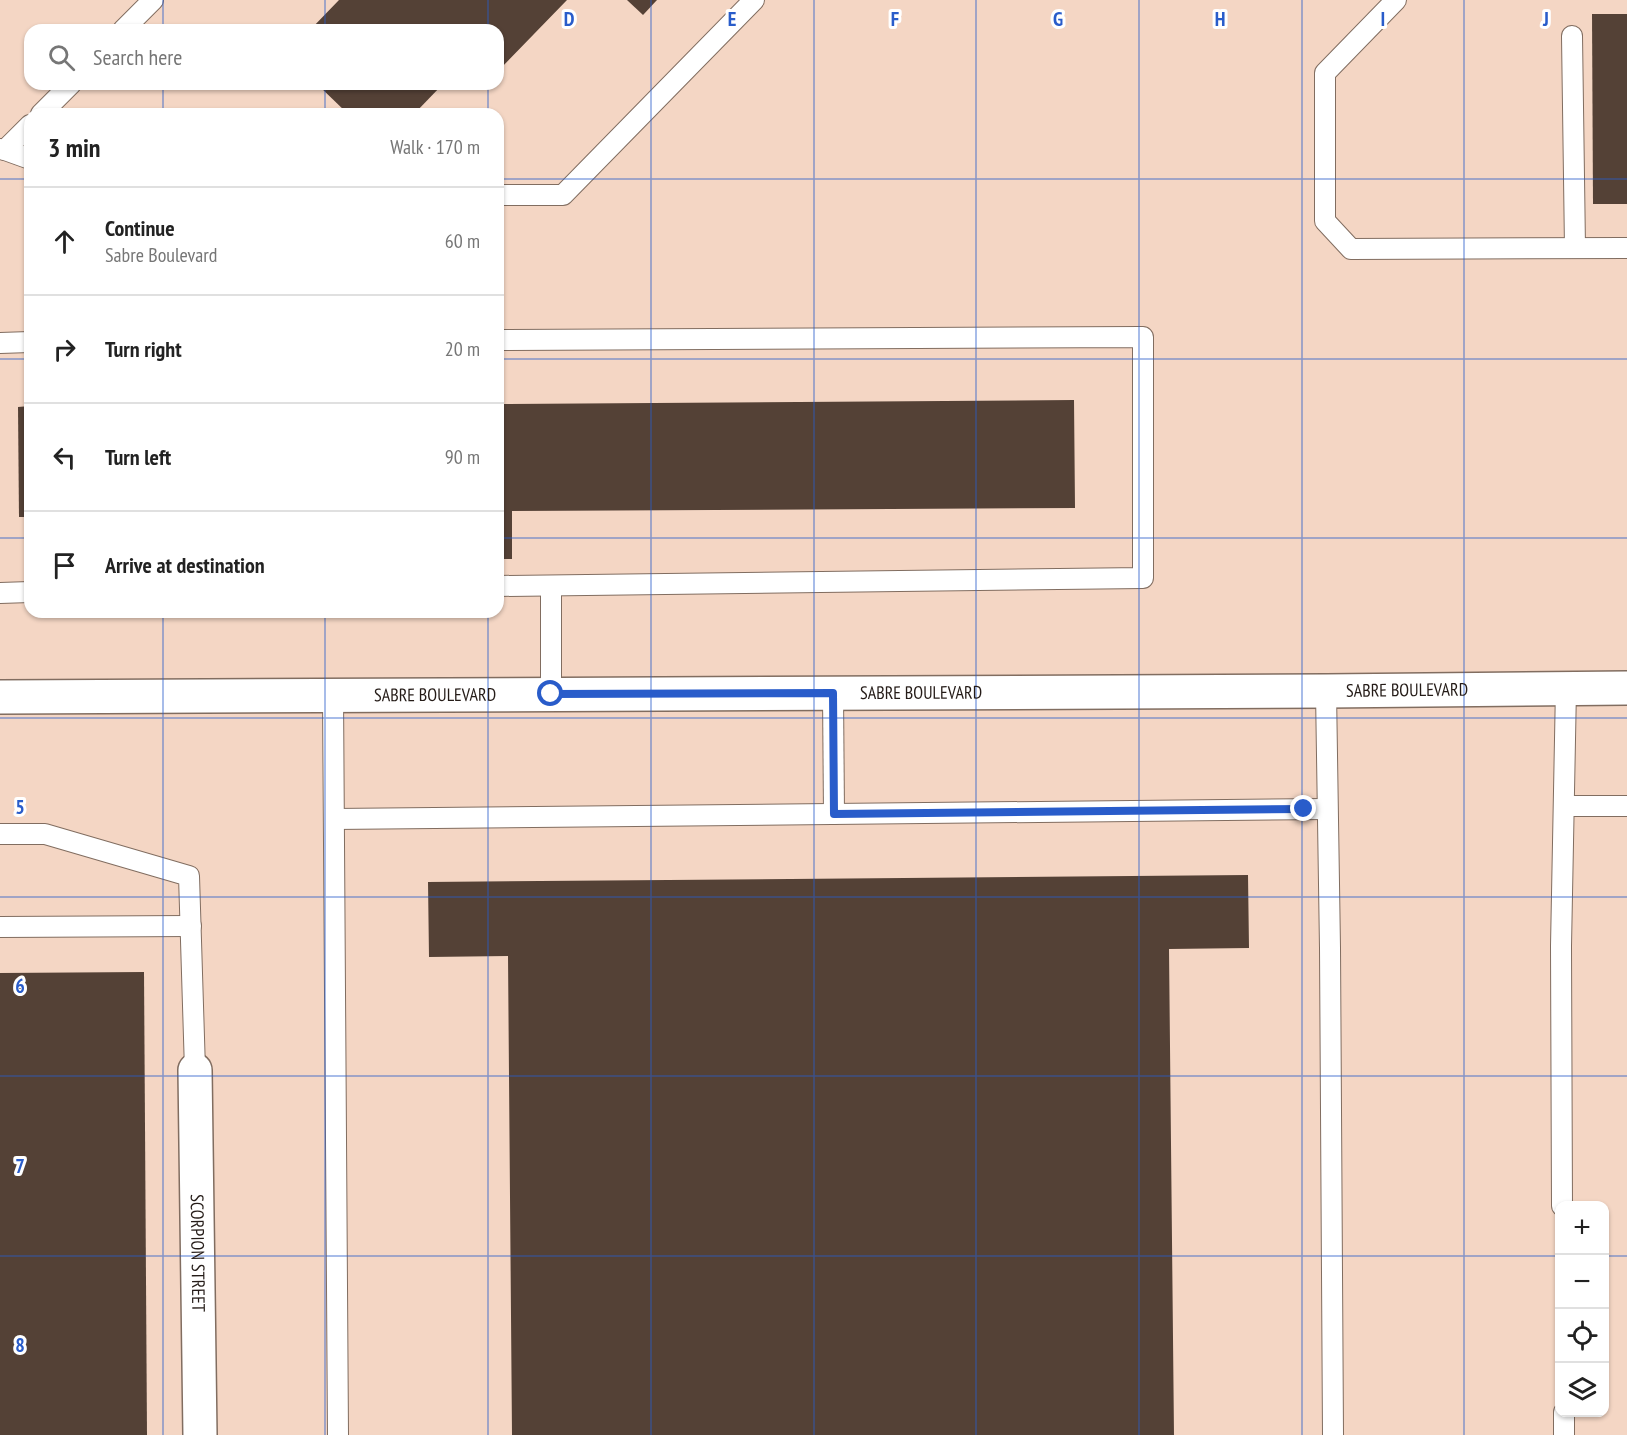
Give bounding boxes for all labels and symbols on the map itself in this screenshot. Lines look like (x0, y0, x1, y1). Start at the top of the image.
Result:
text: D (564, 6, 575, 32)
text: E (728, 6, 736, 32)
text: F (891, 6, 899, 32)
text: G (1053, 6, 1063, 32)
text: H (1215, 6, 1225, 32)
text: I (1381, 6, 1385, 32)
text: J (1542, 6, 1549, 32)
street label: SABRE BOULEVARD (1346, 678, 1468, 702)
route start (537, 680, 563, 706)
street label: SABRE BOULEVARD (860, 681, 982, 704)
street label: SABRE BOULEVARD (374, 683, 496, 706)
text: 5 (15, 794, 25, 820)
route end (1290, 795, 1316, 821)
text: 6 (15, 973, 25, 999)
text: 7 (15, 1153, 25, 1179)
street label: SCORPION STREET (186, 1194, 210, 1312)
text: 8 (15, 1332, 25, 1358)

